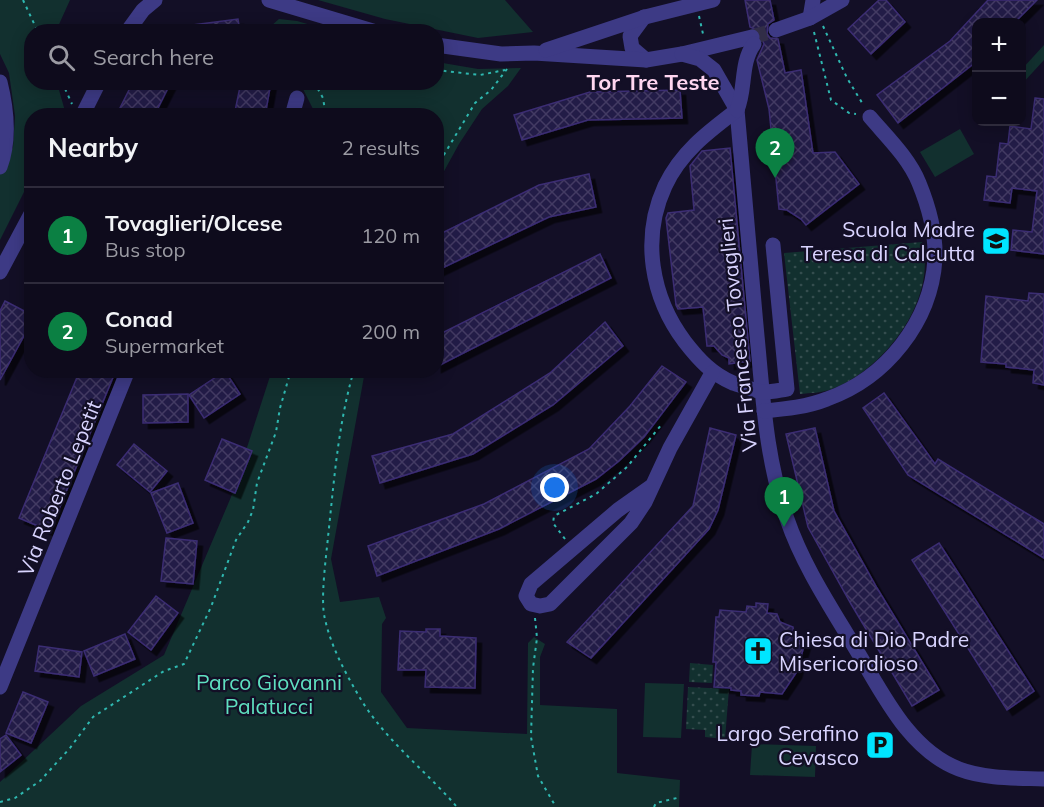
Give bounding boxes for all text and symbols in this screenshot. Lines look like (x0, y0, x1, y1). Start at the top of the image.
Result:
map controls (972, 18, 1026, 126)
button: + (972, 18, 1026, 72)
search box (24, 24, 444, 90)
icon: search (45, 41, 78, 74)
text: Search here (93, 43, 214, 71)
district label: Tor Tre Teste (586, 68, 720, 96)
button: − (972, 72, 1026, 126)
pin: 2 (756, 128, 794, 178)
text: Nearby (48, 131, 138, 164)
text: 2 results (342, 135, 420, 160)
text: Tovaglieri/Olcese (105, 209, 283, 237)
place label: Scuola Madre Teresa di Calcutta (801, 216, 975, 266)
street label: Via Francesco Tovaglieri (712, 217, 762, 453)
text: 1 (62, 223, 74, 248)
text: 120 m (361, 223, 420, 248)
school or university icon: Scuola Madre Teresa di Calcutta (980, 225, 1012, 257)
text: Bus stop (105, 237, 185, 262)
text: Conad (105, 305, 173, 333)
text: 2 (62, 319, 74, 344)
text: 200 m (361, 319, 420, 344)
text: Supermarket (105, 333, 224, 358)
street label: Via Roberto Lepetit (12, 396, 106, 580)
your location (540, 473, 569, 502)
pin: 1 (764, 478, 804, 527)
place label: Chiesa di Dio Padre Misericordioso (779, 626, 969, 676)
church icon: Chiesa di Dio Padre Misericordioso (742, 635, 774, 667)
park label: Parco Giovanni Palatucci (196, 669, 342, 719)
place label: Largo Serafino Cevasco (716, 720, 859, 770)
parking icon: Largo Serafino Cevasco (864, 729, 896, 761)

